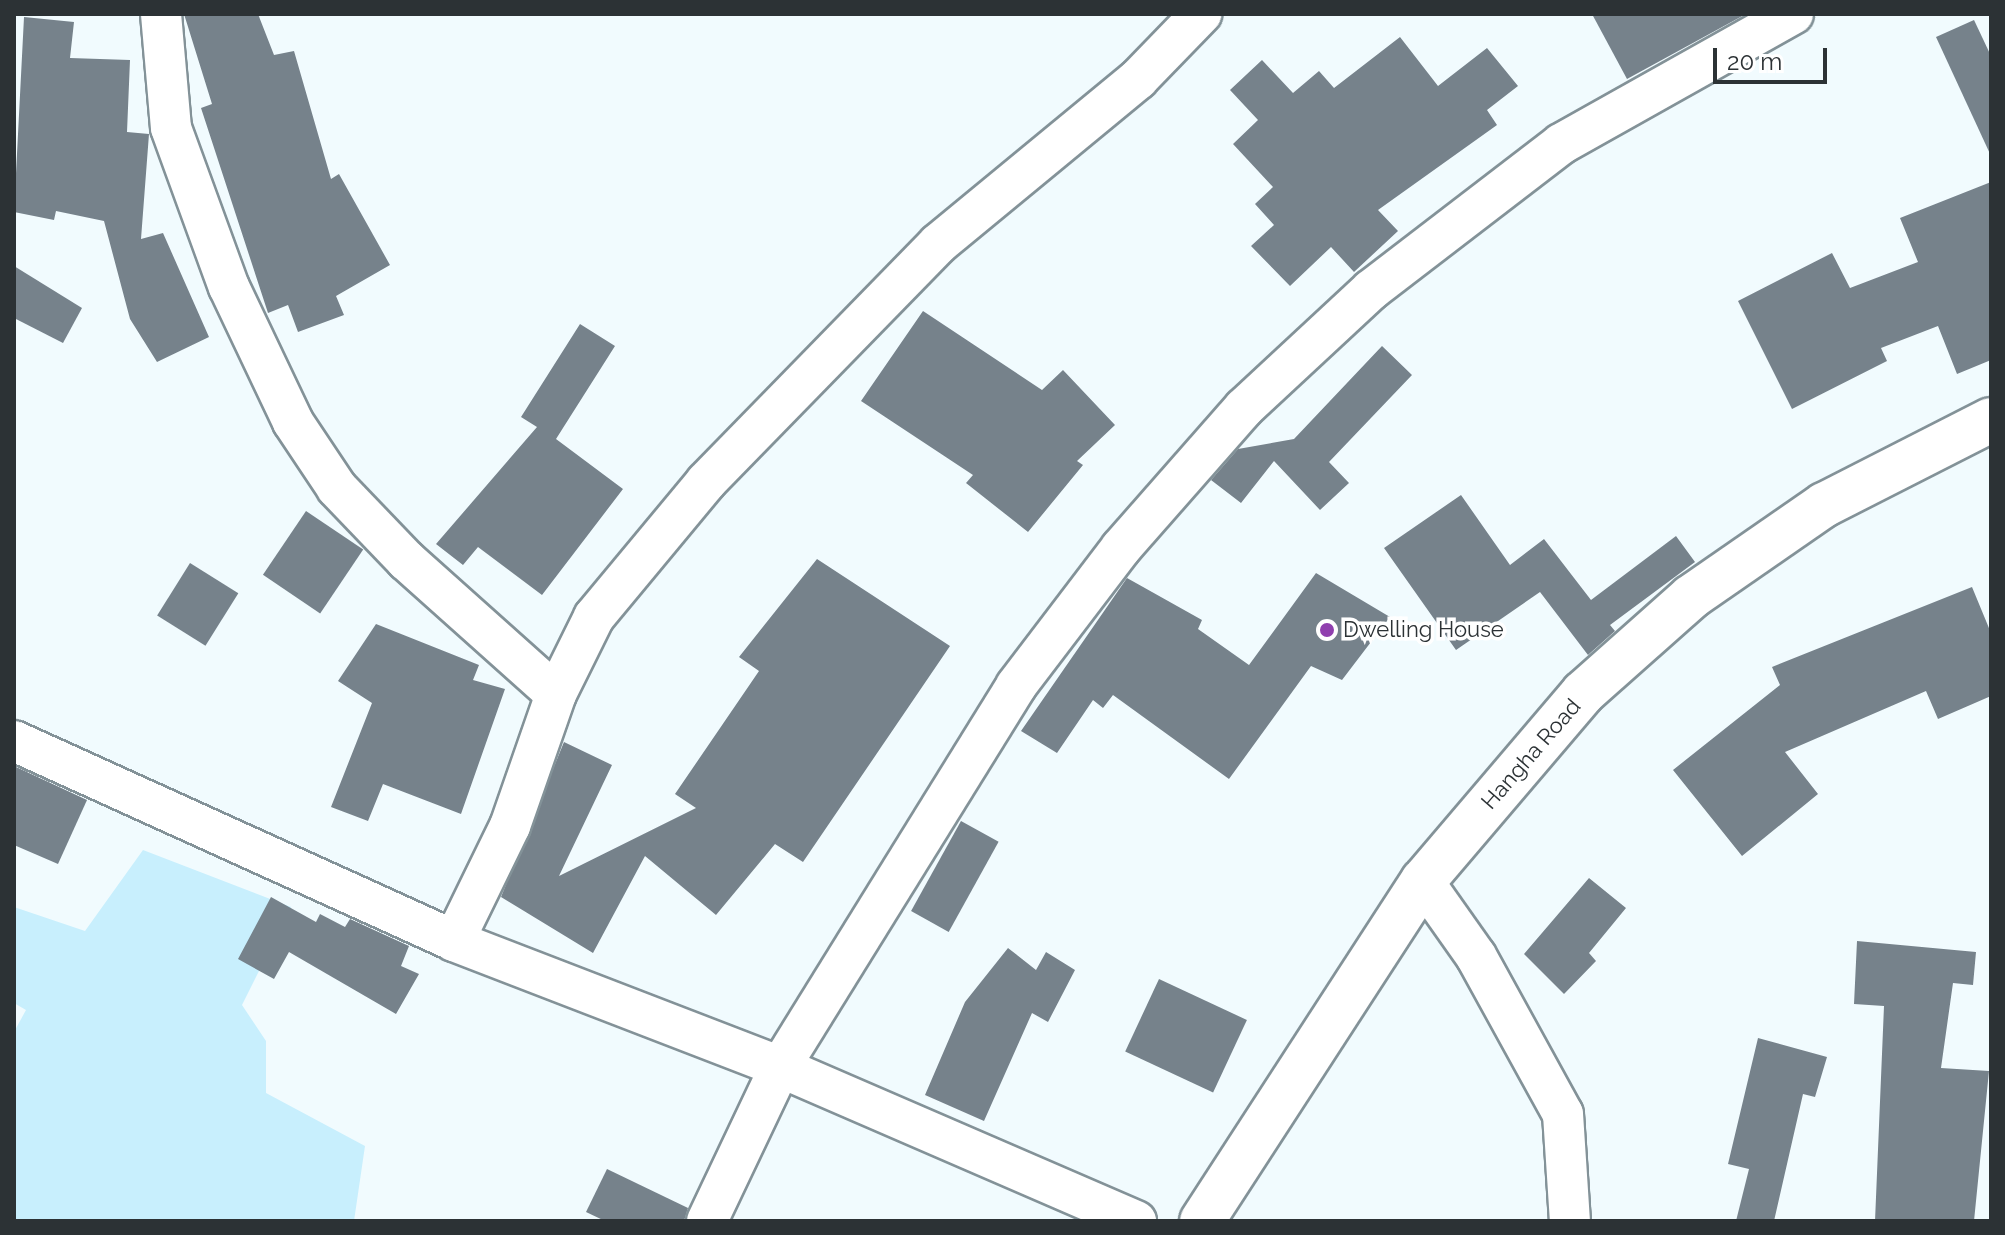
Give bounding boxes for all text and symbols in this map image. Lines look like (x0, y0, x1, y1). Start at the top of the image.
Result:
scale bar (1717, 32, 1831, 82)
text: 20 m (1727, 47, 1782, 76)
place label: Dwelling House (1343, 617, 1504, 643)
marker: Dwelling House (1318, 621, 1336, 639)
street label: Hangha Road (1476, 693, 1586, 815)

